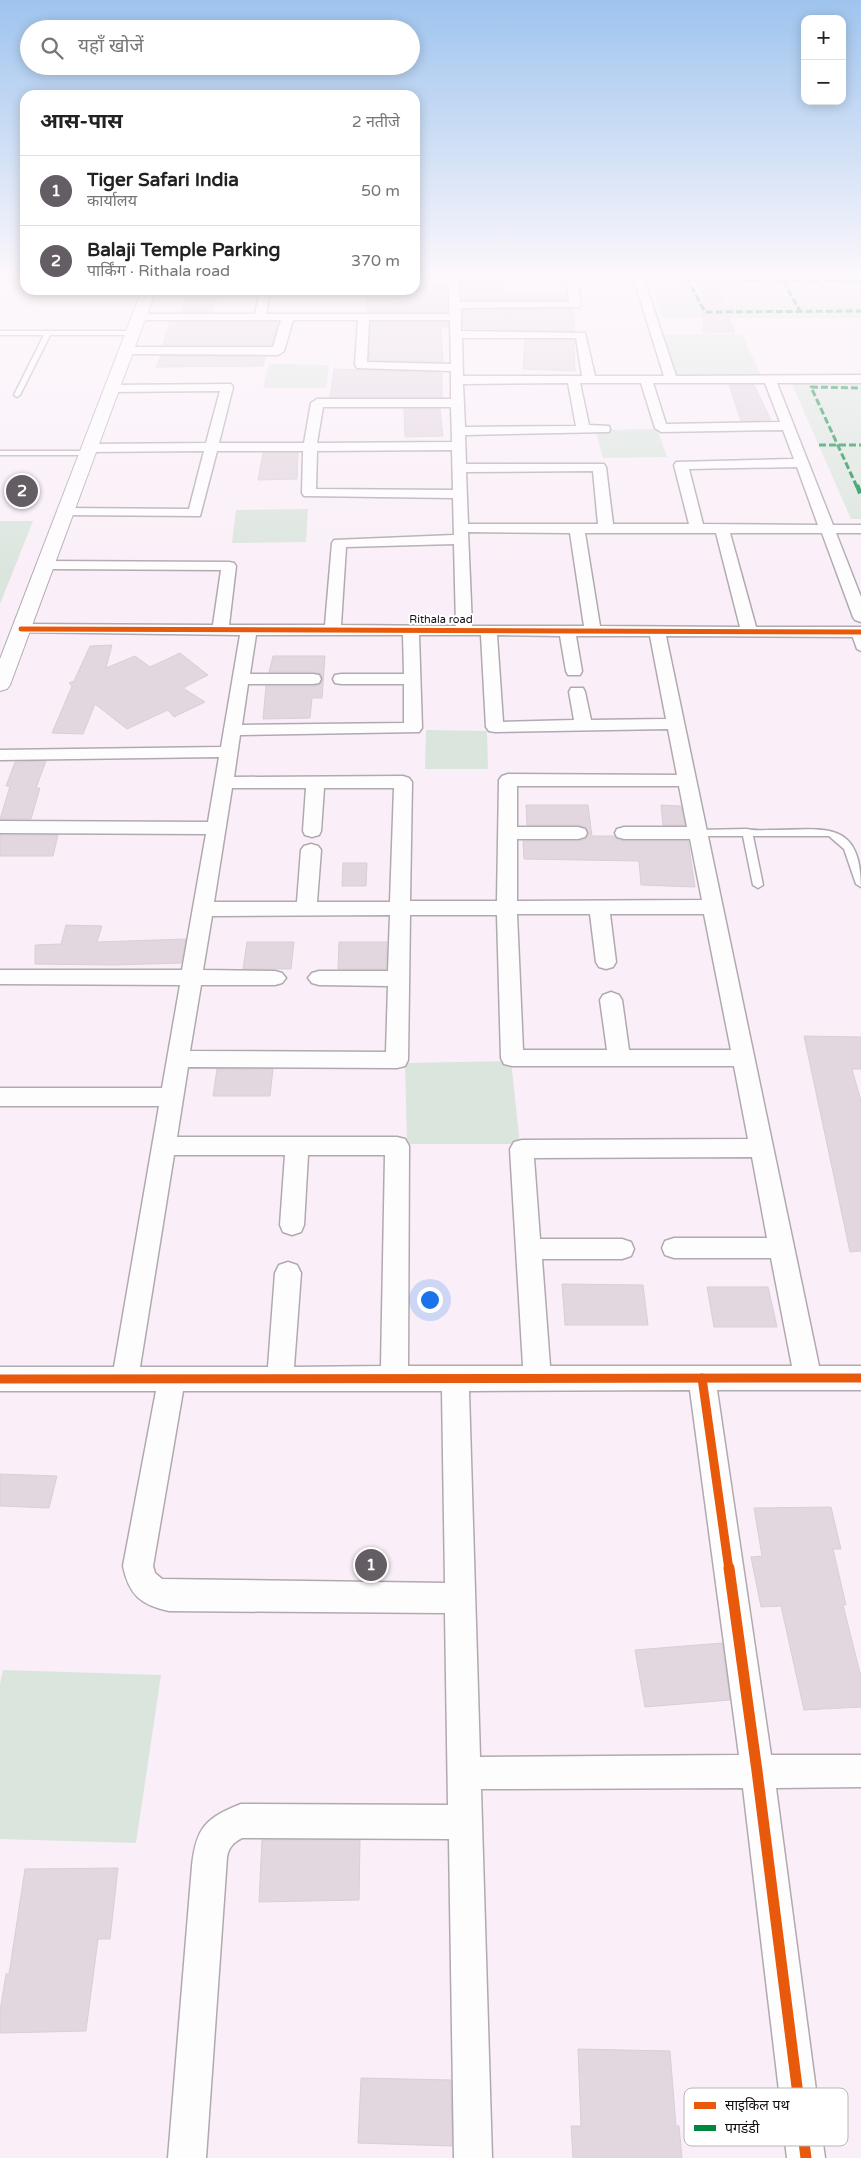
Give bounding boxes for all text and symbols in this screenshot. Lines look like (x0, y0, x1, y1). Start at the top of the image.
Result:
map controls (801, 15, 846, 105)
button: + (801, 15, 846, 60)
search box (20, 20, 420, 75)
icon: search (38, 34, 66, 62)
text: यहाँ खोजें (78, 35, 144, 57)
button: − (801, 60, 846, 105)
text: आस-पास (40, 109, 123, 134)
text: 2 नतीजे (352, 112, 400, 132)
text: Tiger Safari India (87, 169, 239, 191)
text: 1 (51, 181, 61, 201)
text: 50 m (361, 181, 400, 201)
text: कार्यालय (87, 191, 137, 211)
text: Balaji Temple Parking (87, 239, 281, 261)
text: 2 (51, 251, 61, 271)
text: 370 m (351, 251, 400, 271)
text: पार्किंग · Rithala road (87, 261, 230, 281)
pin: 2 (6, 472, 38, 510)
street label: Rithala road (409, 613, 473, 626)
your location (417, 1287, 443, 1313)
pin: 1 (355, 1546, 387, 1584)
legend (684, 2088, 848, 2146)
text: साइकिल पथ (725, 2097, 790, 2114)
text: पगडंडी (725, 2120, 760, 2137)

